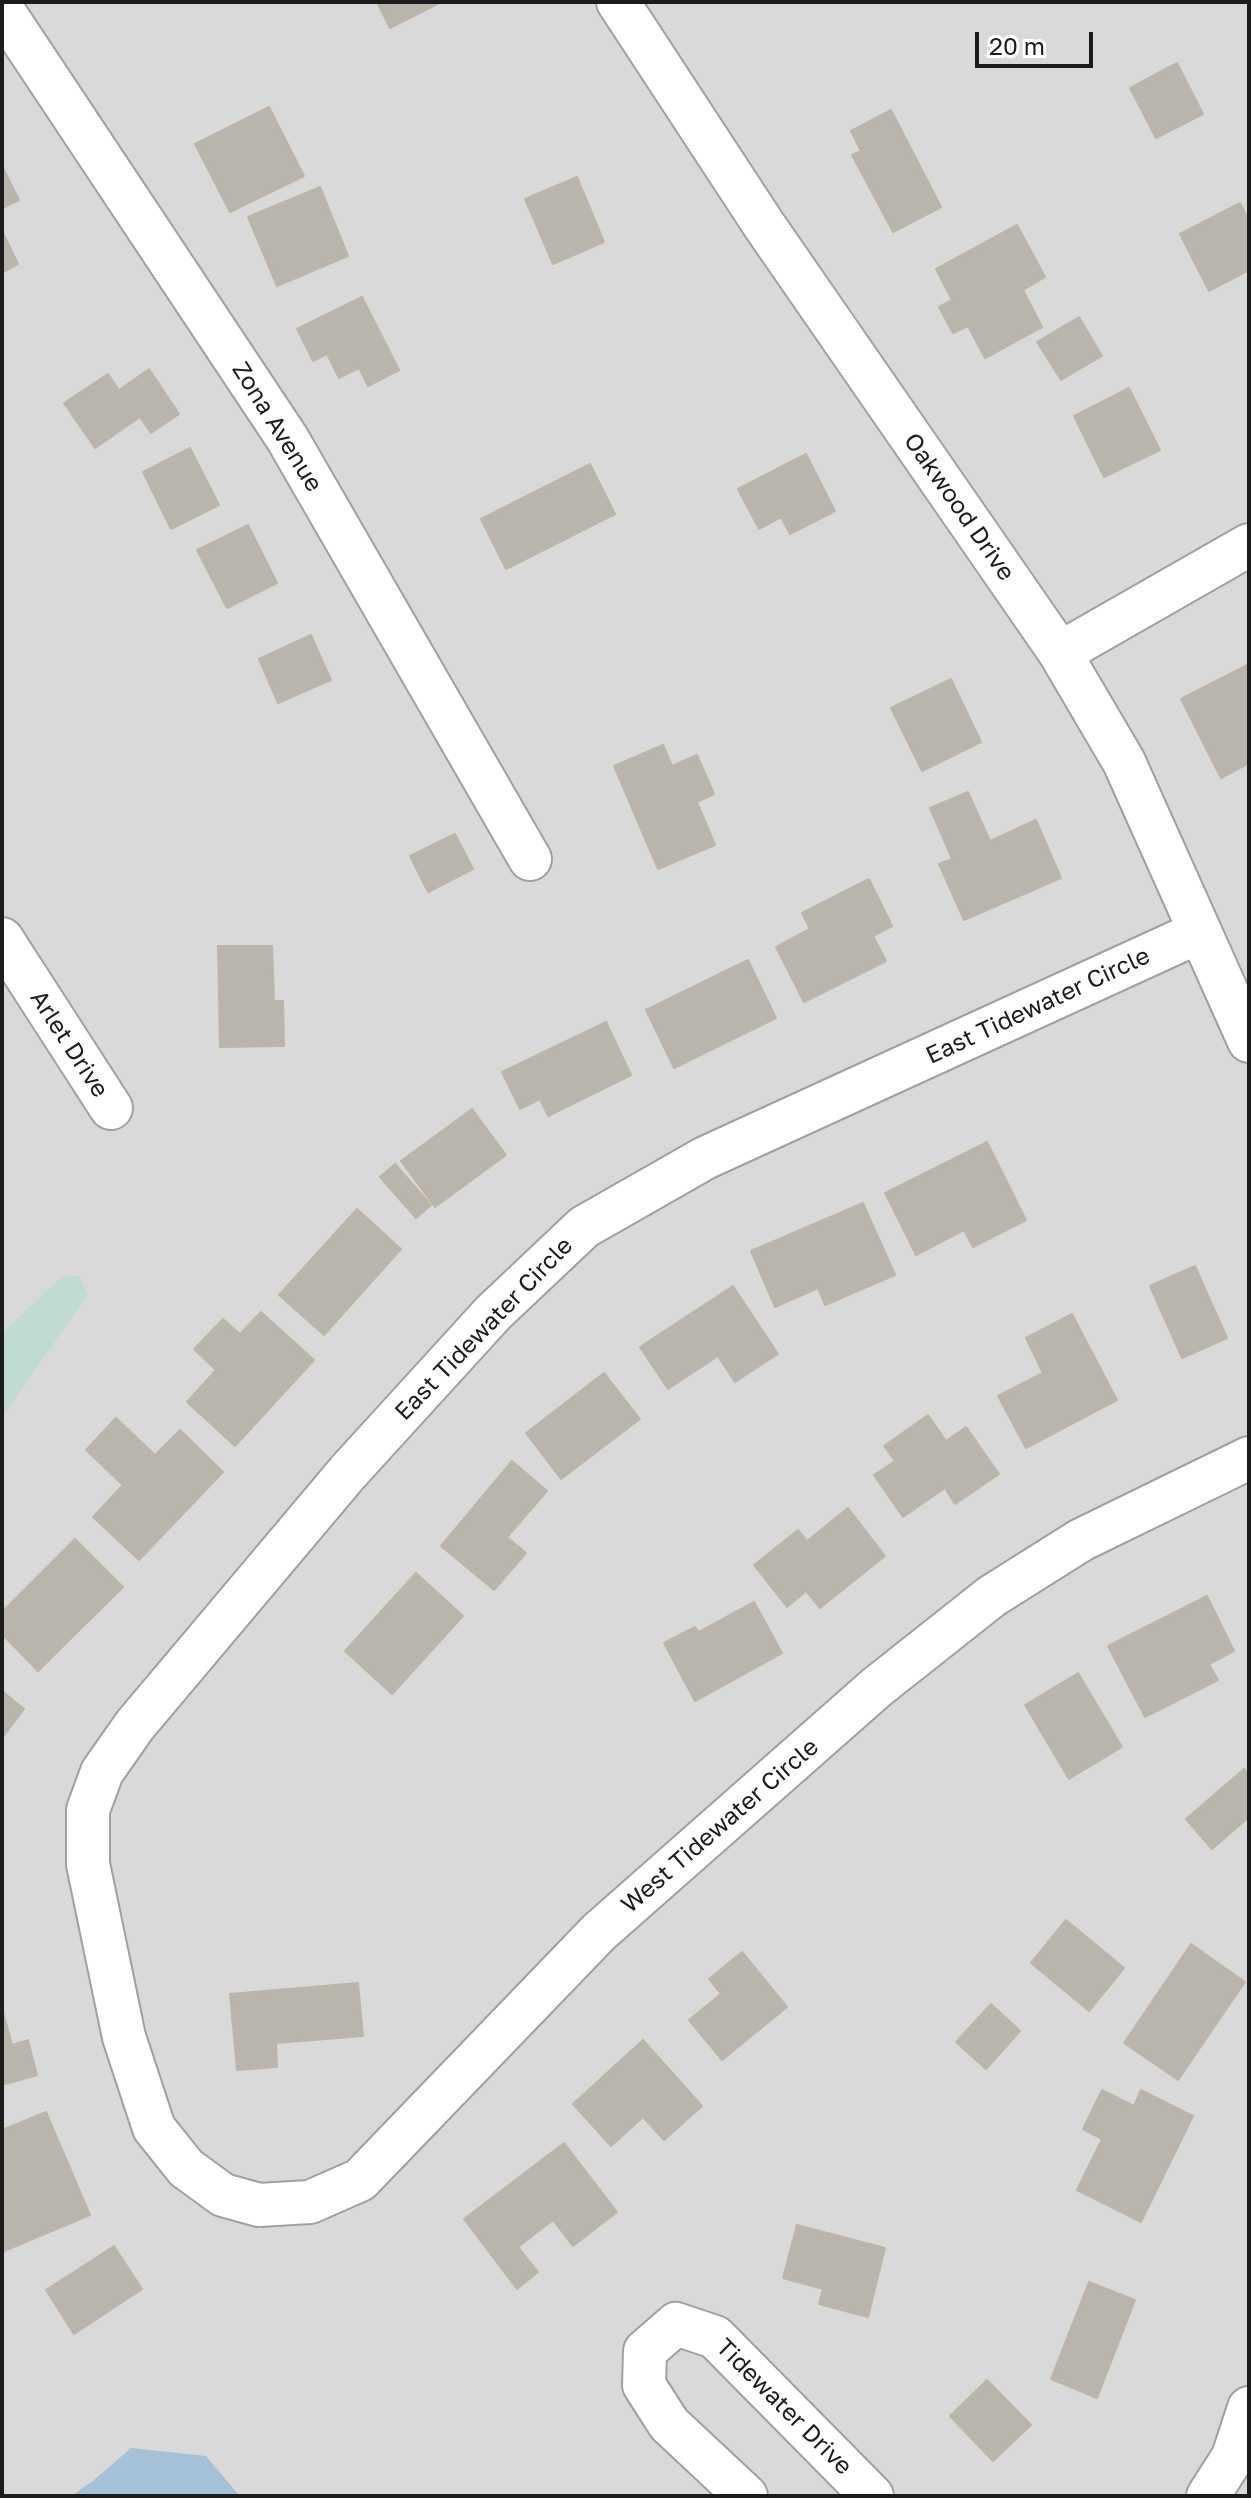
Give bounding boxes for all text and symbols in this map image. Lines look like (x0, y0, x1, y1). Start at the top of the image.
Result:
scale bar (979, 16, 1097, 66)
text: 20 m (989, 31, 1045, 60)
street label: Zona Avenue (226, 357, 328, 497)
street label: Oakwood Drive (897, 428, 1021, 586)
street label: East Tidewater Circle (922, 941, 1154, 1071)
street label: Arlet Drive (24, 985, 114, 1103)
street label: East Tidewater Circle (389, 1231, 579, 1427)
street label: West Tidewater Circle (616, 1733, 824, 1919)
street label: Tidewater Drive (710, 2333, 858, 2481)

